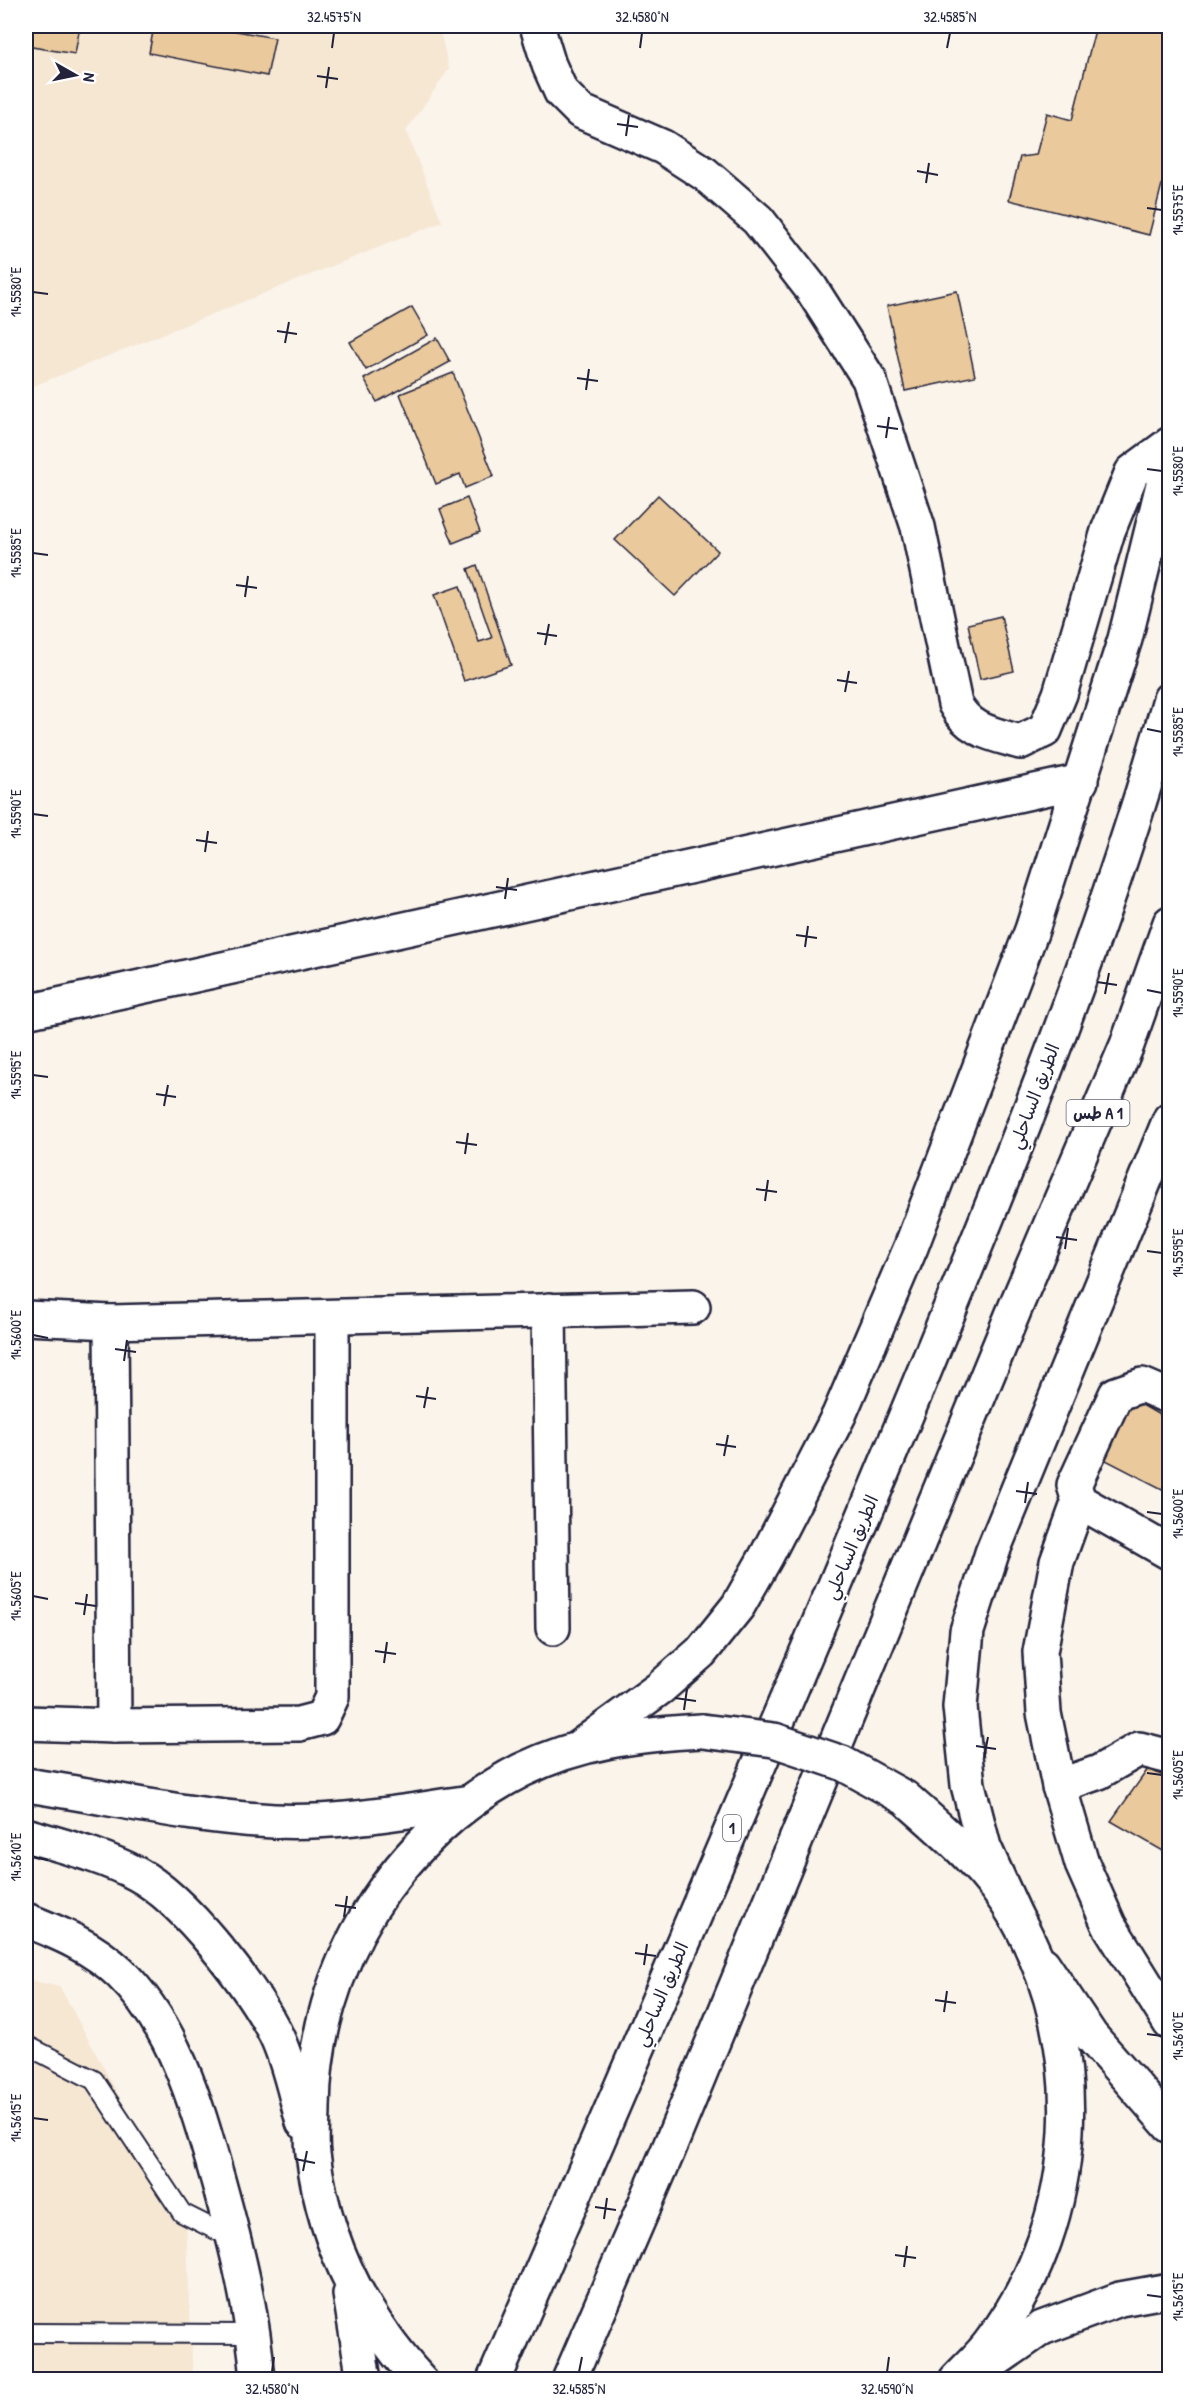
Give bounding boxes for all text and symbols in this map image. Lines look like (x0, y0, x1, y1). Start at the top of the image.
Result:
text: 32.4575°N (307, 6, 361, 27)
text: 32.4580°N (615, 6, 669, 27)
text: 32.4585°N (923, 6, 977, 27)
north arrow (45, 45, 105, 105)
text: N (78, 71, 101, 84)
text: 14.5575°E (1167, 184, 1188, 235)
text: 14.5580°E (5, 266, 26, 317)
text: 14.5580°E (1167, 445, 1188, 496)
text: 14.5585°E (5, 528, 26, 578)
text: 14.5585°E (1167, 707, 1188, 757)
text: 14.5590°E (5, 789, 26, 839)
text: 14.5590°E (1167, 968, 1188, 1018)
street label: الطريق الساحلي (1002, 1040, 1069, 1154)
text: 14.5595°E (5, 1050, 26, 1099)
road number: طس A 1 (1066, 1100, 1130, 1126)
text: 14.5595°E (1167, 1228, 1188, 1277)
text: 14.5600°E (5, 1310, 26, 1360)
text: 14.5600°E (1167, 1489, 1188, 1539)
street label: الطريق الساحلي (818, 1491, 888, 1605)
text: 14.5605°E (5, 1571, 26, 1621)
text: 14.5605°E (1167, 1750, 1188, 1800)
road number: 1 (723, 1815, 741, 1841)
text: 14.5610°E (5, 1832, 26, 1881)
street label: الطريق الساحلي (628, 1938, 698, 2052)
text: 14.5610°E (1167, 2011, 1188, 2060)
text: 14.5615°E (5, 2093, 26, 2142)
text: 14.5615°E (1167, 2272, 1188, 2321)
text: 32.4580°N (245, 2378, 299, 2399)
text: 32.4585°N (552, 2378, 606, 2399)
text: 32.4590°N (861, 2378, 913, 2399)

